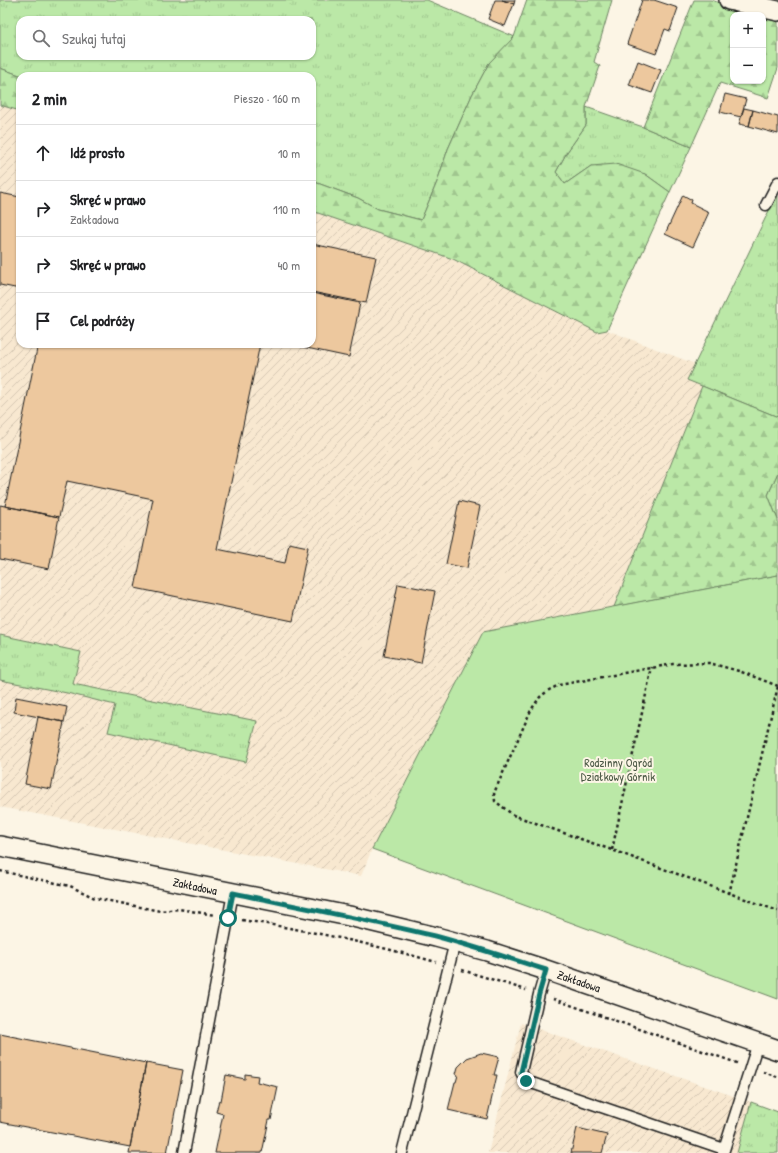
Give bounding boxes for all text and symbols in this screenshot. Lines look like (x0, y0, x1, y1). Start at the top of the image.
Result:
map controls (730, 12, 766, 84)
button: + (730, 12, 766, 48)
search box (16, 16, 316, 60)
icon: search (30, 27, 52, 49)
text: Szukaj tutaj (62, 28, 126, 49)
button: − (730, 48, 766, 84)
text: 2 min (32, 87, 67, 110)
text: Pieszo · 160 m (234, 89, 300, 107)
icon: ahead (32, 142, 54, 164)
text: Idź prosto (70, 142, 124, 163)
text: 10 m (278, 144, 300, 162)
text: Skręć w prawo (70, 189, 146, 210)
icon: right (32, 198, 54, 220)
text: 110 m (273, 200, 300, 218)
text: Zakładowa (70, 210, 119, 228)
icon: right (32, 254, 54, 276)
text: Skręć w prawo (70, 254, 146, 275)
text: 40 m (277, 256, 300, 274)
icon: arrive (32, 310, 54, 332)
text: Cel podróży (70, 310, 135, 331)
park label: Rodzinny Ogród Działkowy Górnik (581, 754, 655, 785)
street label: Zakładowa (171, 873, 219, 899)
route start (219, 909, 237, 927)
street label: Zakładowa (555, 966, 603, 996)
route end (517, 1072, 535, 1090)

